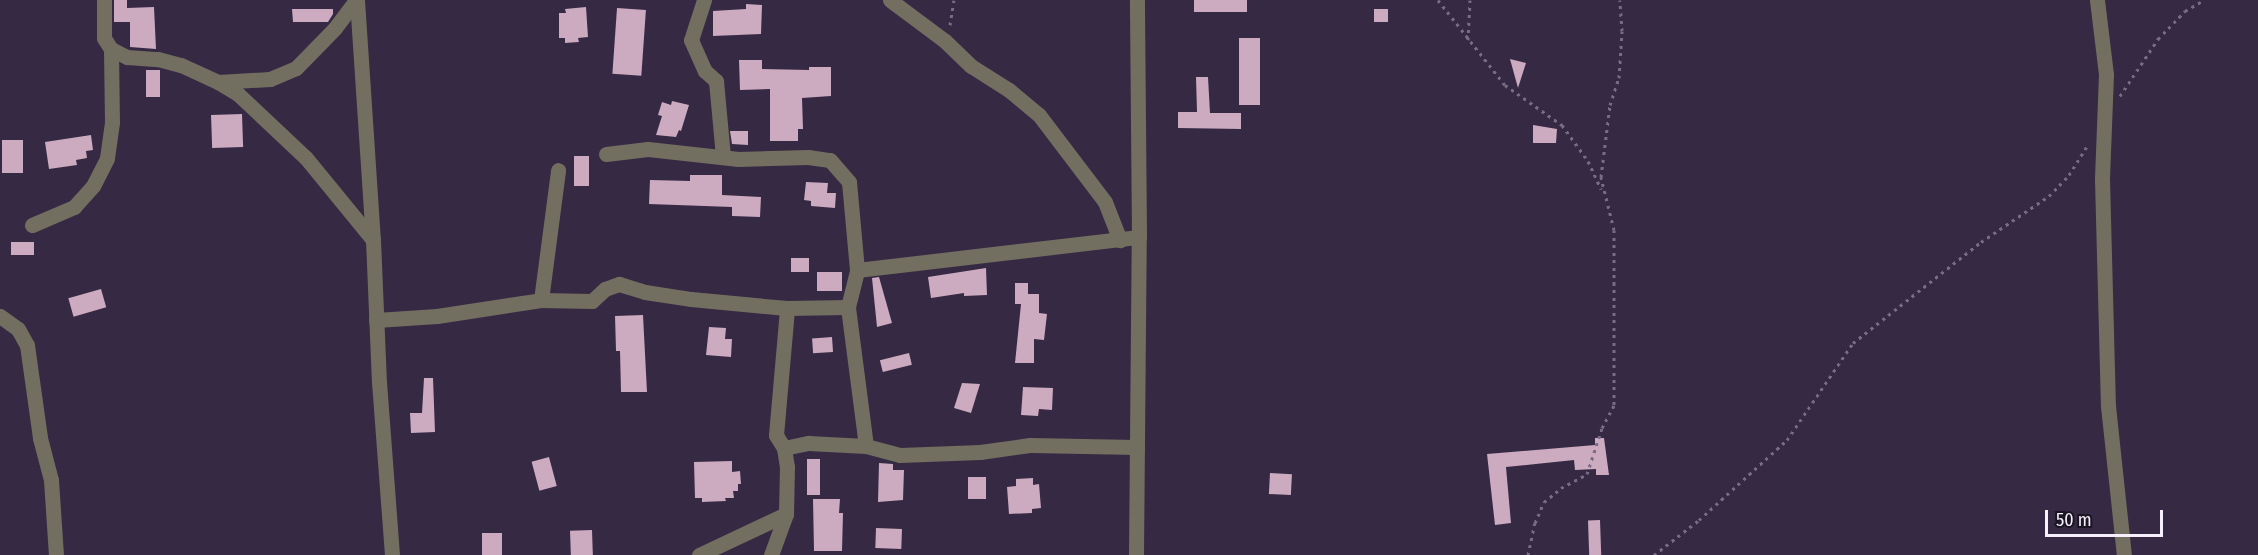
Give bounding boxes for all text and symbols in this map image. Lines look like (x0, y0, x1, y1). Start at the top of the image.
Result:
scale bar (2048, 498, 2166, 536)
text: 50 m (2056, 509, 2092, 531)

